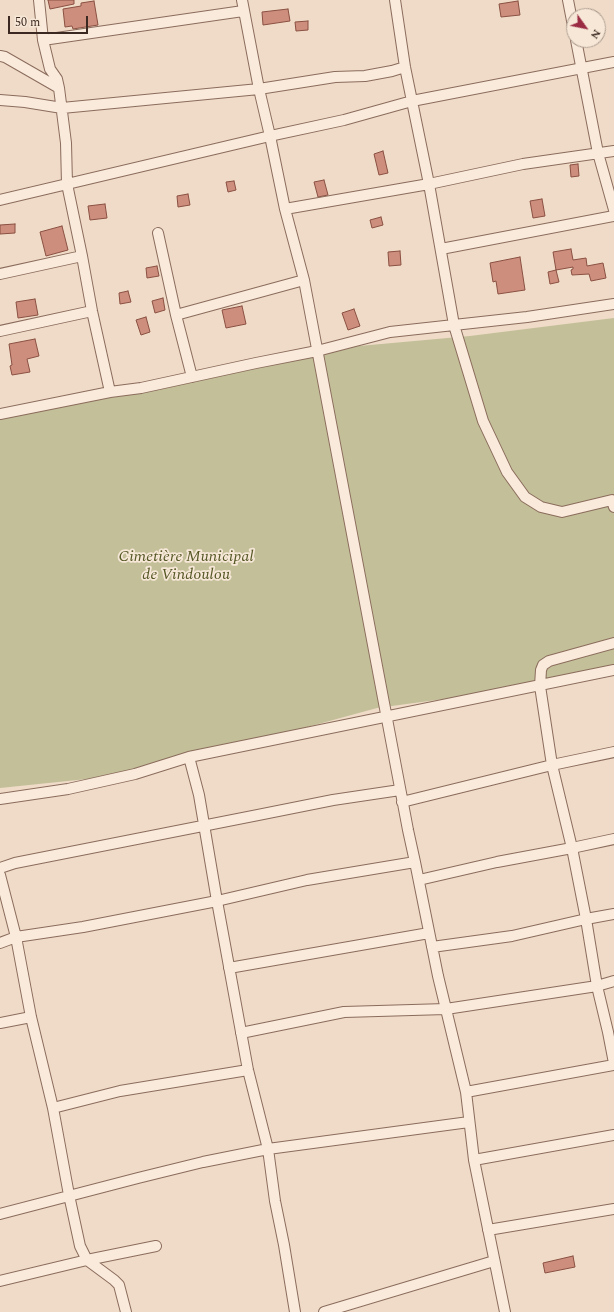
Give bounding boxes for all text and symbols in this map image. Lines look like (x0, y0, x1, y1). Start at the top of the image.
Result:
scale bar (10, 8, 90, 34)
north arrow (566, 8, 606, 48)
text: 50 m (15, 13, 40, 32)
text: N (586, 26, 605, 43)
park label: Cimetière Municipal de Vindoulou (118, 548, 254, 586)

